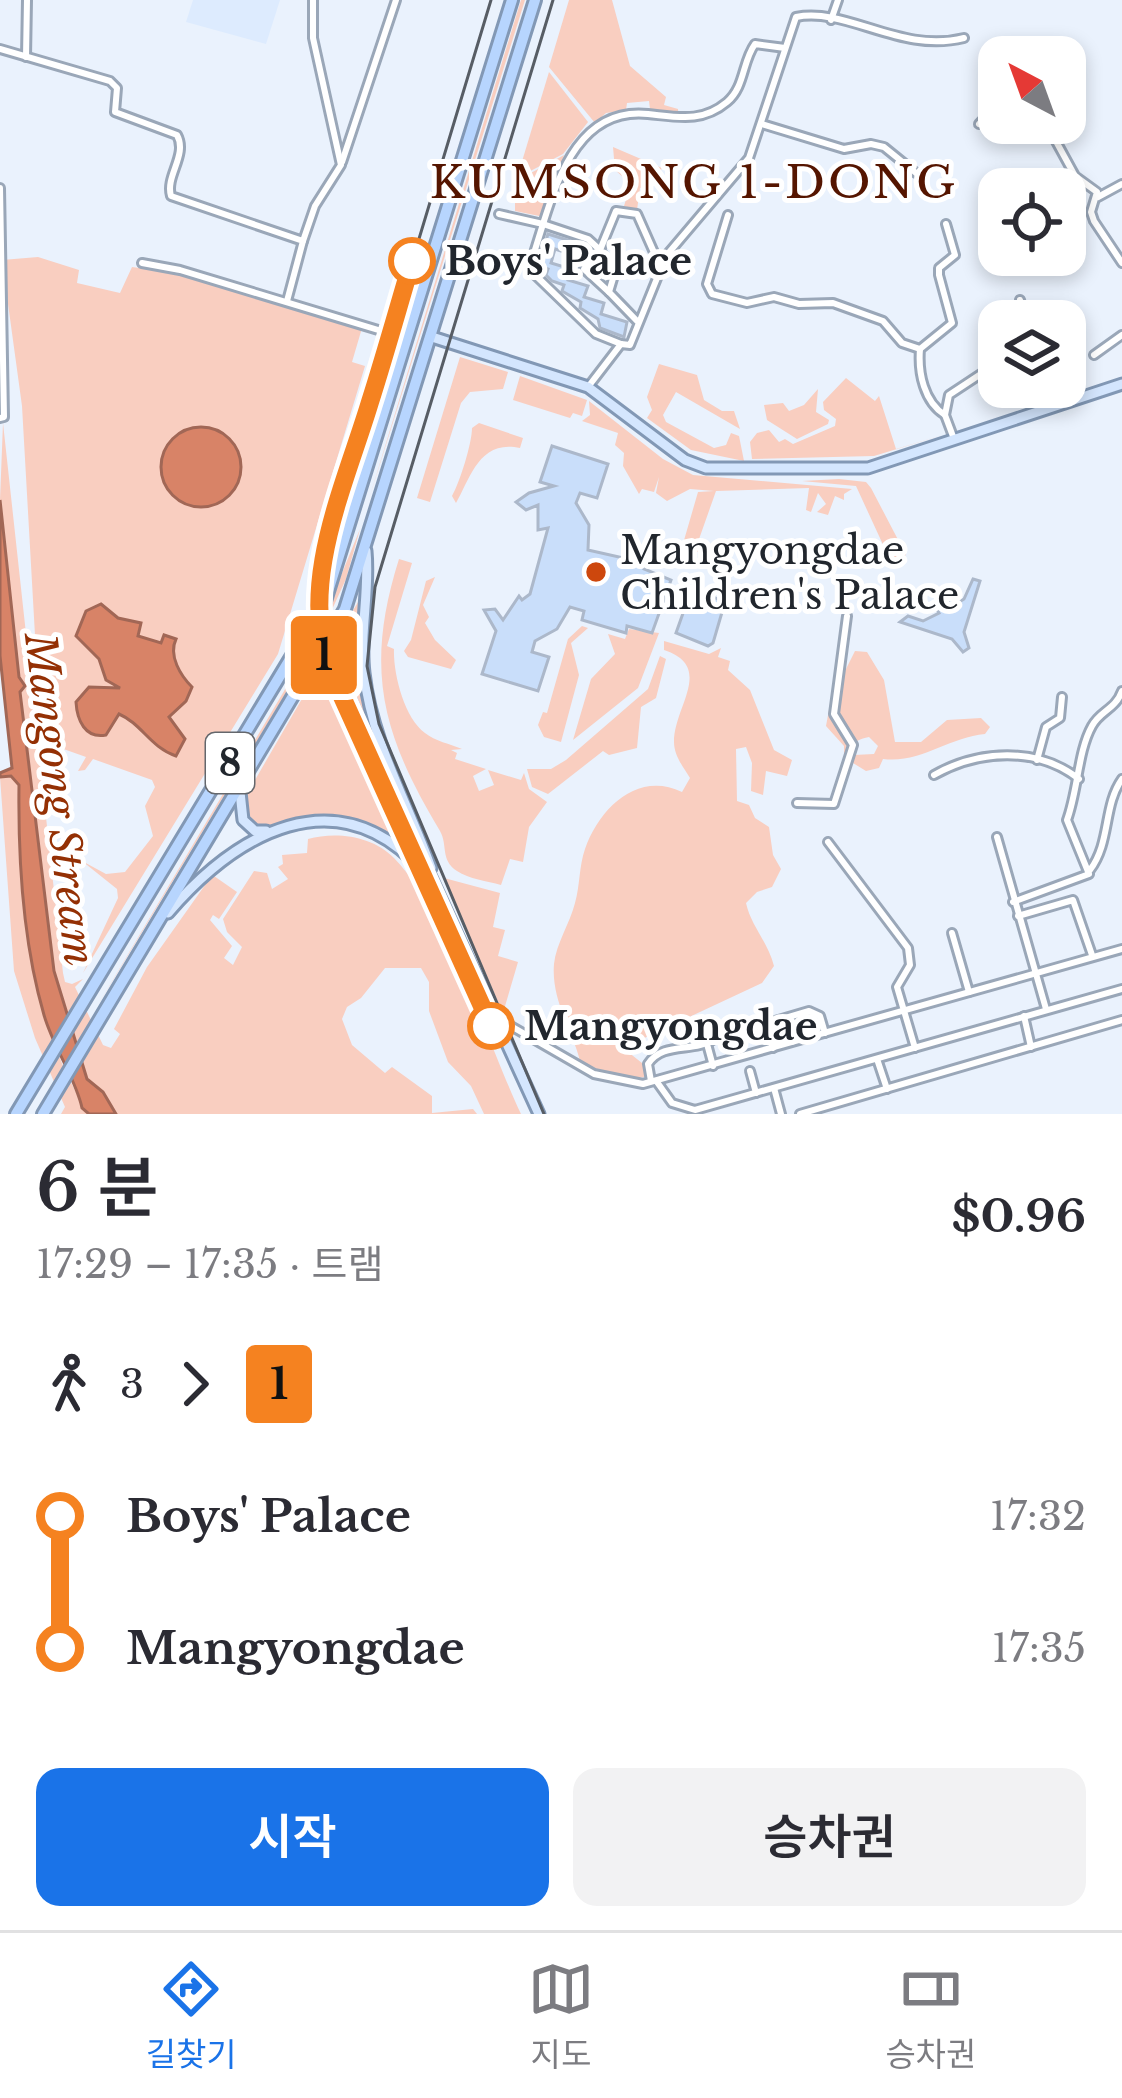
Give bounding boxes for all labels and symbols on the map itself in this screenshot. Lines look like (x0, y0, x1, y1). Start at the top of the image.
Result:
north arrow (978, 36, 1086, 144)
district label: KUMSONG 1-DONG (430, 154, 958, 210)
place label: Boys' Palace (445, 237, 692, 286)
marker: Boys' Palace (390, 239, 434, 283)
place label: Mangyongdae Children's Palace (620, 526, 959, 620)
marker: Mangyongdae Children's Palace (583, 559, 609, 585)
line badge: 1 (285, 616, 363, 694)
water label: Mangong Stream (14, 627, 106, 969)
road number: 8 (206, 733, 254, 793)
place label: Mangyongdae (524, 1002, 818, 1051)
marker: Mangyongdae (469, 1004, 513, 1048)

